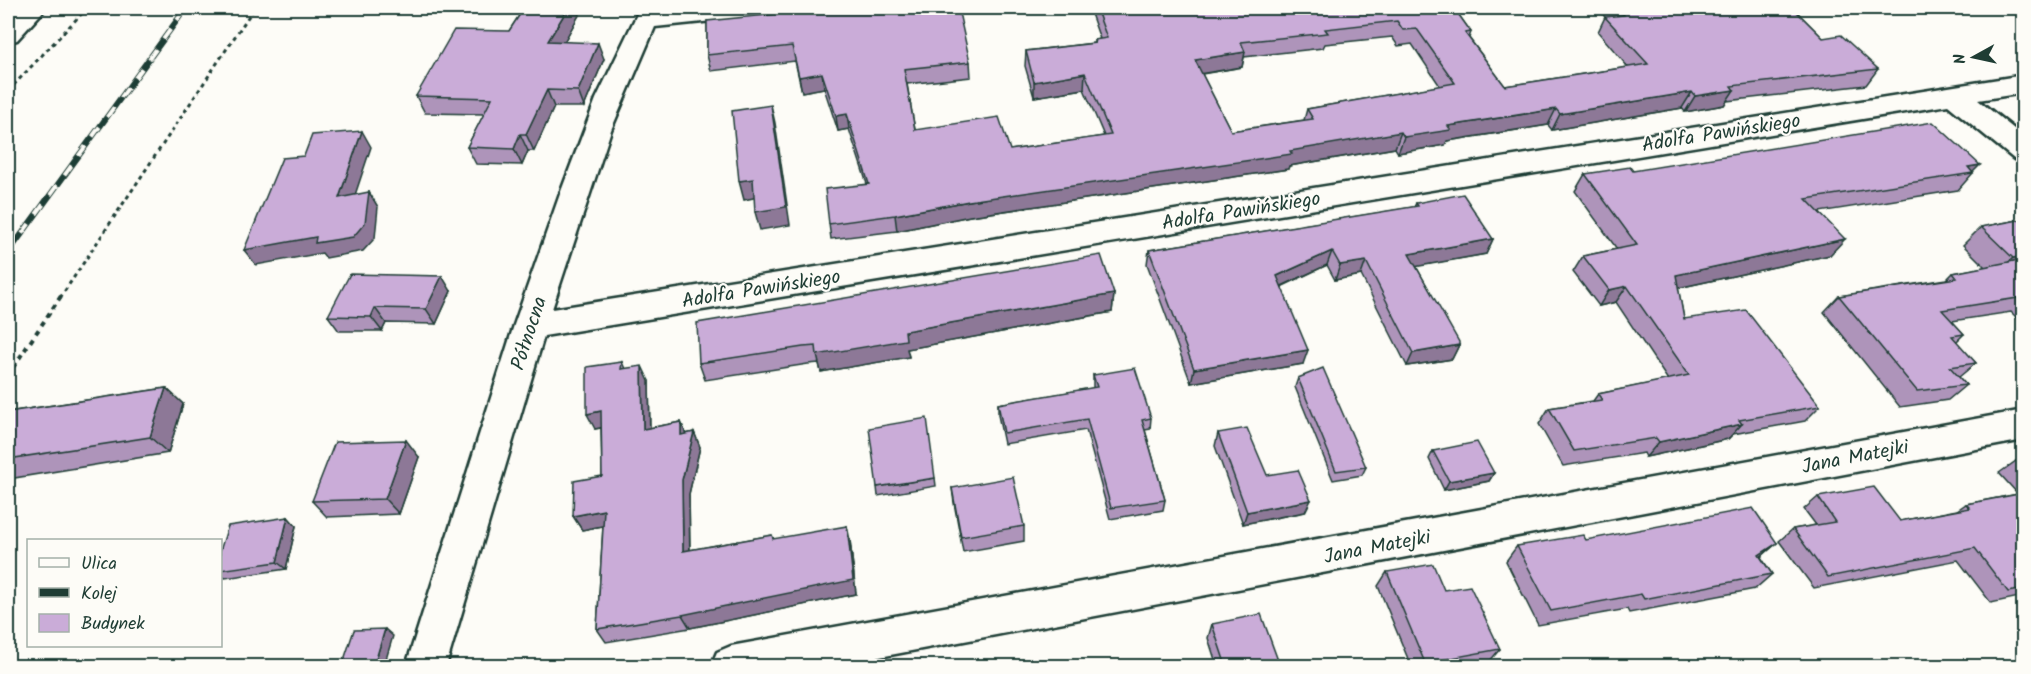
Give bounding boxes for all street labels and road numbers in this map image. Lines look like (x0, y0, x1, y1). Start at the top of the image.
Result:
street label: Adolfa Pawińskiego (1640, 106, 1803, 162)
street label: Adolfa Pawińskiego (1160, 184, 1323, 240)
street label: Adolfa Pawińskiego (680, 262, 843, 318)
street label: Północna (503, 293, 557, 375)
street label: Jana Matejki (1799, 432, 1913, 484)
street label: Jana Matejki (1321, 522, 1435, 574)

